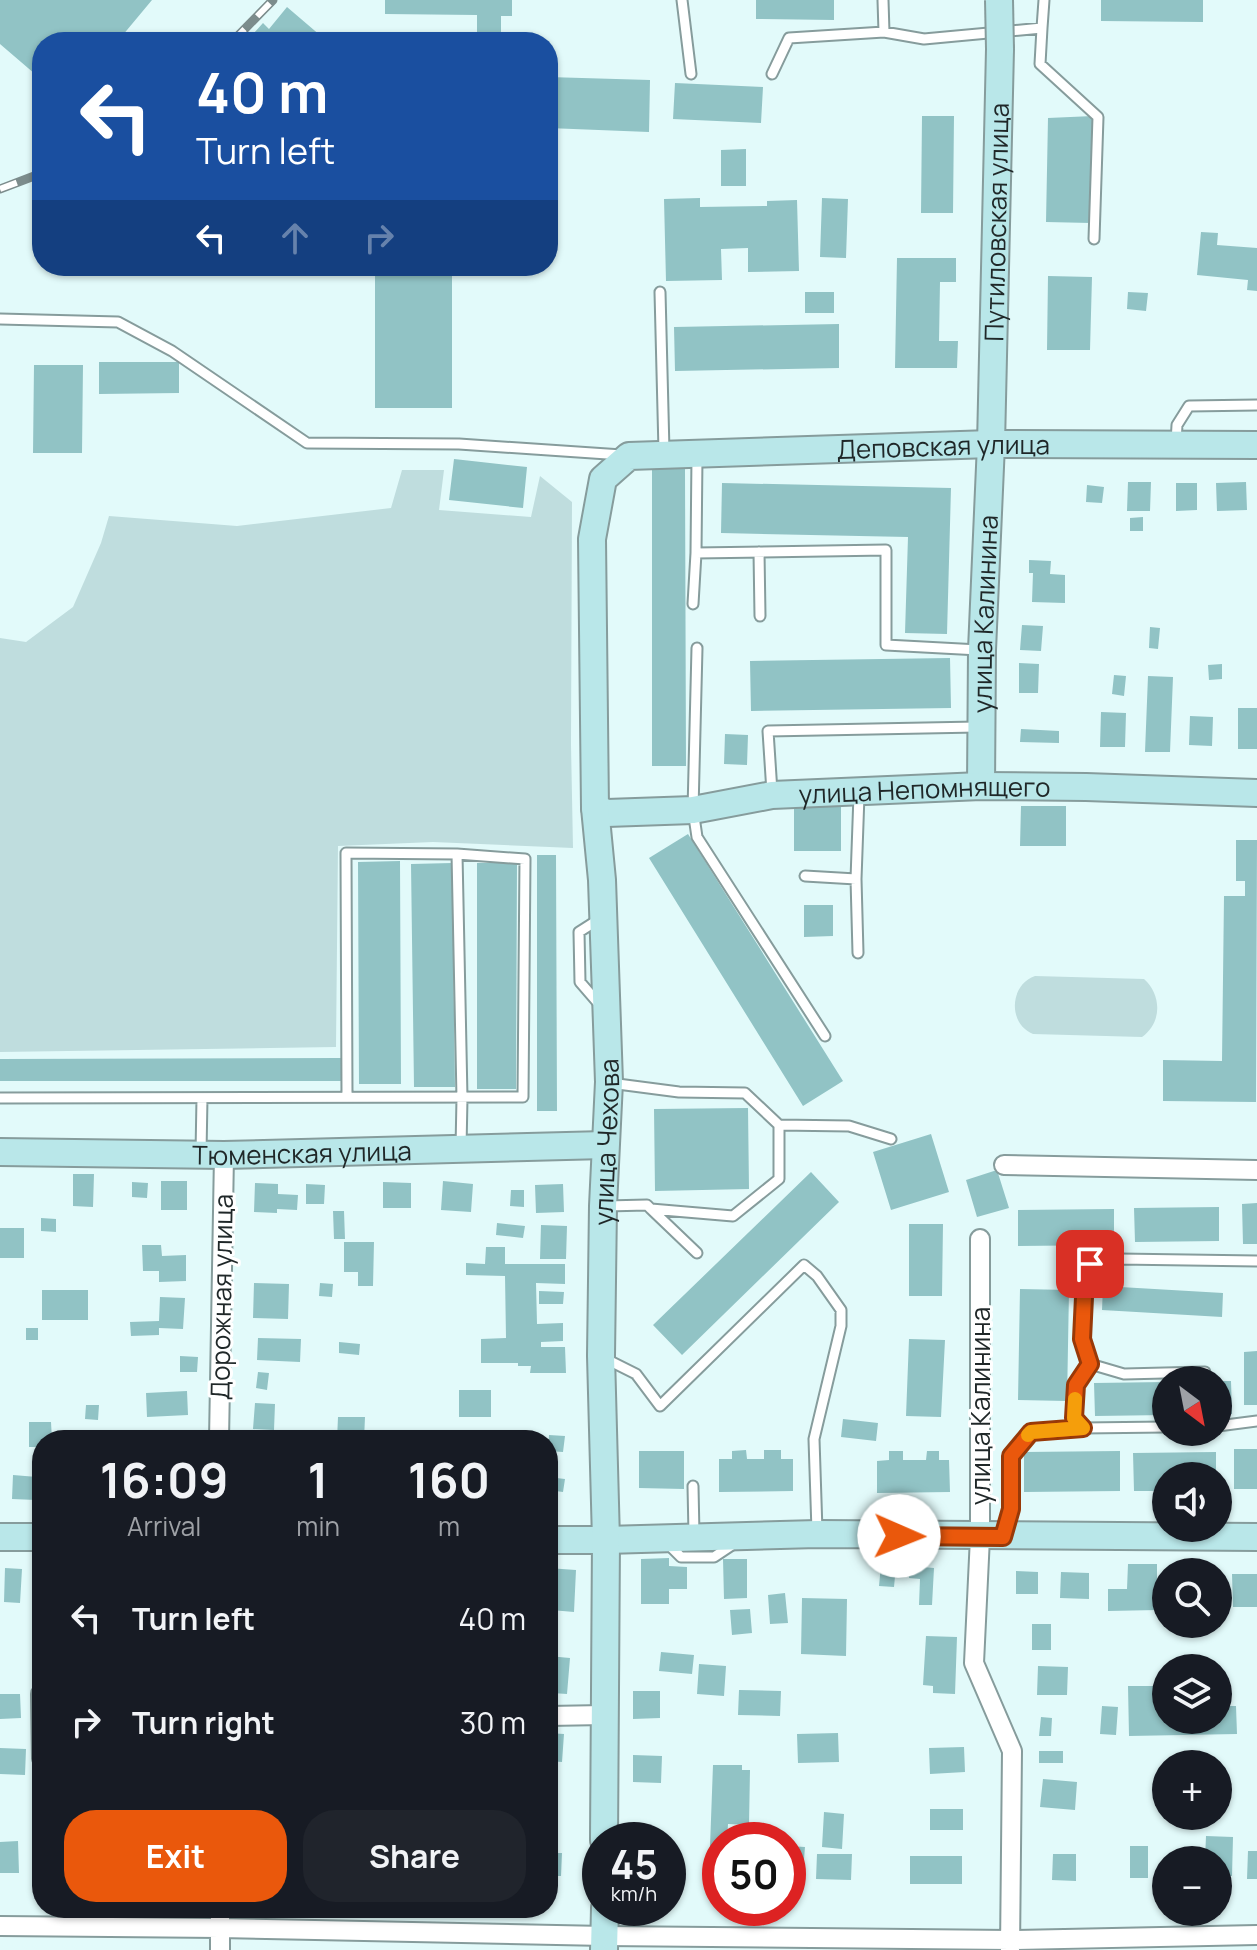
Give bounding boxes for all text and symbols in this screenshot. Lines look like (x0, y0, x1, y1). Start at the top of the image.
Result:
text: 40 m (196, 53, 328, 130)
icon: left (64, 64, 168, 168)
street label: Путиловская улица (975, 102, 1017, 342)
text: Turn left (196, 126, 335, 175)
icon: left (189, 216, 233, 260)
icon: ahead (273, 216, 317, 260)
icon: right (357, 216, 401, 260)
street label: Деповская улица (836, 426, 1050, 467)
street label: улица Калинина (964, 514, 1006, 713)
street label: улица Непомнящего (798, 768, 1051, 812)
street label: улица Чехова (585, 1058, 627, 1226)
street label: Тюменская улица (192, 1132, 412, 1173)
street label: Дорожная улица (201, 1194, 241, 1400)
pin (1056, 1230, 1124, 1298)
icon: arrive (1068, 1242, 1112, 1286)
street label: улица Калинина (962, 1307, 998, 1505)
north arrow (1152, 1366, 1232, 1446)
map controls (1152, 1366, 1232, 1926)
text: 16:09 (100, 1447, 229, 1512)
text: 1 (308, 1447, 329, 1512)
text: 160 (408, 1447, 490, 1512)
button: sound (1152, 1462, 1232, 1542)
position arrow (857, 1494, 941, 1578)
text: Arrival (127, 1508, 201, 1544)
text: min (296, 1508, 340, 1544)
text: m (438, 1508, 460, 1544)
button: search (1152, 1558, 1232, 1638)
icon: left (64, 1596, 108, 1640)
text: Turn left (132, 1598, 255, 1639)
text: 40 m (459, 1598, 526, 1639)
button: layers (1152, 1654, 1232, 1734)
icon: right (64, 1700, 108, 1744)
text: Turn right (132, 1702, 275, 1743)
text: 30 m (460, 1702, 526, 1743)
button: + (1152, 1750, 1232, 1830)
button: Exit (64, 1810, 287, 1902)
button: Share (303, 1810, 526, 1902)
speed limit sign: 50 (702, 1822, 806, 1926)
text: 45 (610, 1836, 658, 1891)
button: − (1152, 1846, 1232, 1926)
text: km/h (611, 1880, 657, 1907)

